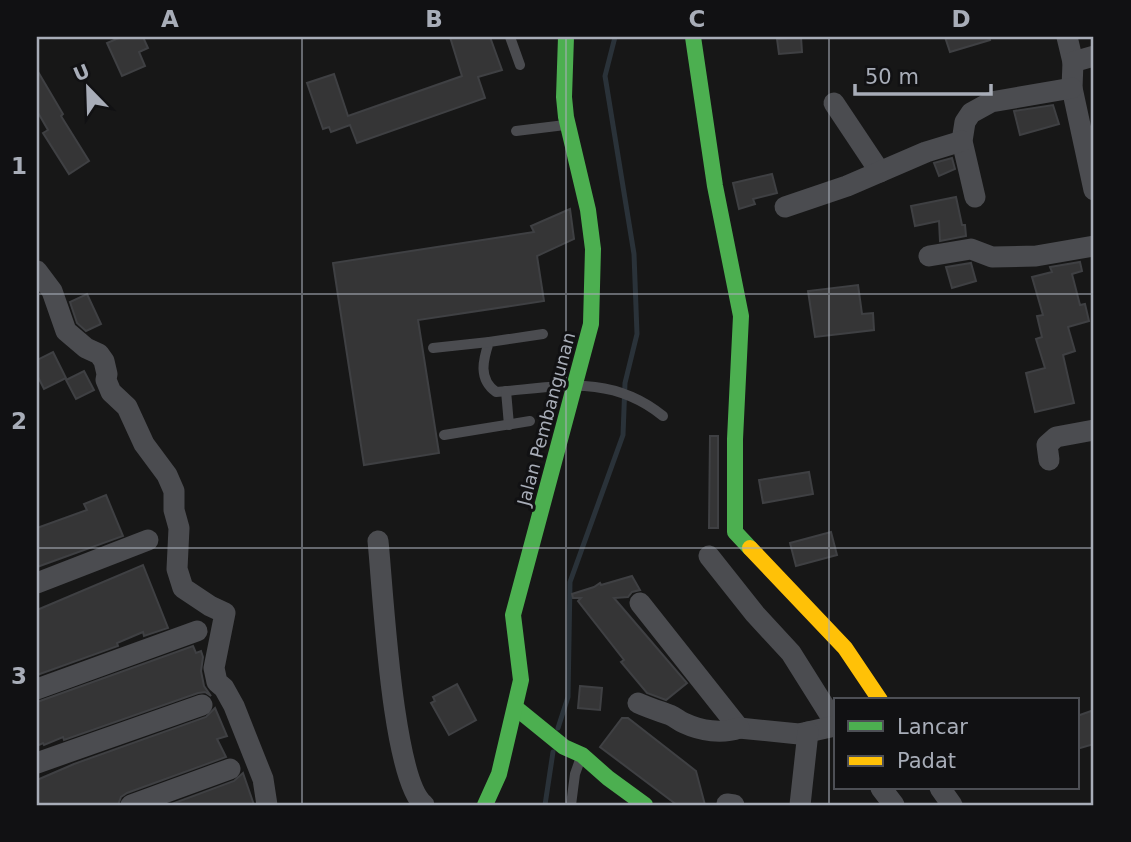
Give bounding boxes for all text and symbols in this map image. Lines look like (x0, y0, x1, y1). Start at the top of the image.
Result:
text: A (161, 6, 179, 32)
text: B (425, 6, 443, 32)
text: C (689, 6, 705, 32)
text: D (951, 6, 971, 32)
north arrow (52, 52, 122, 122)
scale bar (855, 52, 991, 96)
text: U (70, 59, 93, 85)
text: 50 m (865, 65, 919, 89)
text: 1 (11, 153, 27, 179)
street label: Jalan Pembangunan (512, 330, 579, 509)
text: 2 (11, 408, 27, 434)
text: 3 (11, 663, 27, 689)
legend (834, 698, 1078, 790)
text: Lancar (897, 715, 968, 739)
text: Padat (897, 749, 956, 773)

